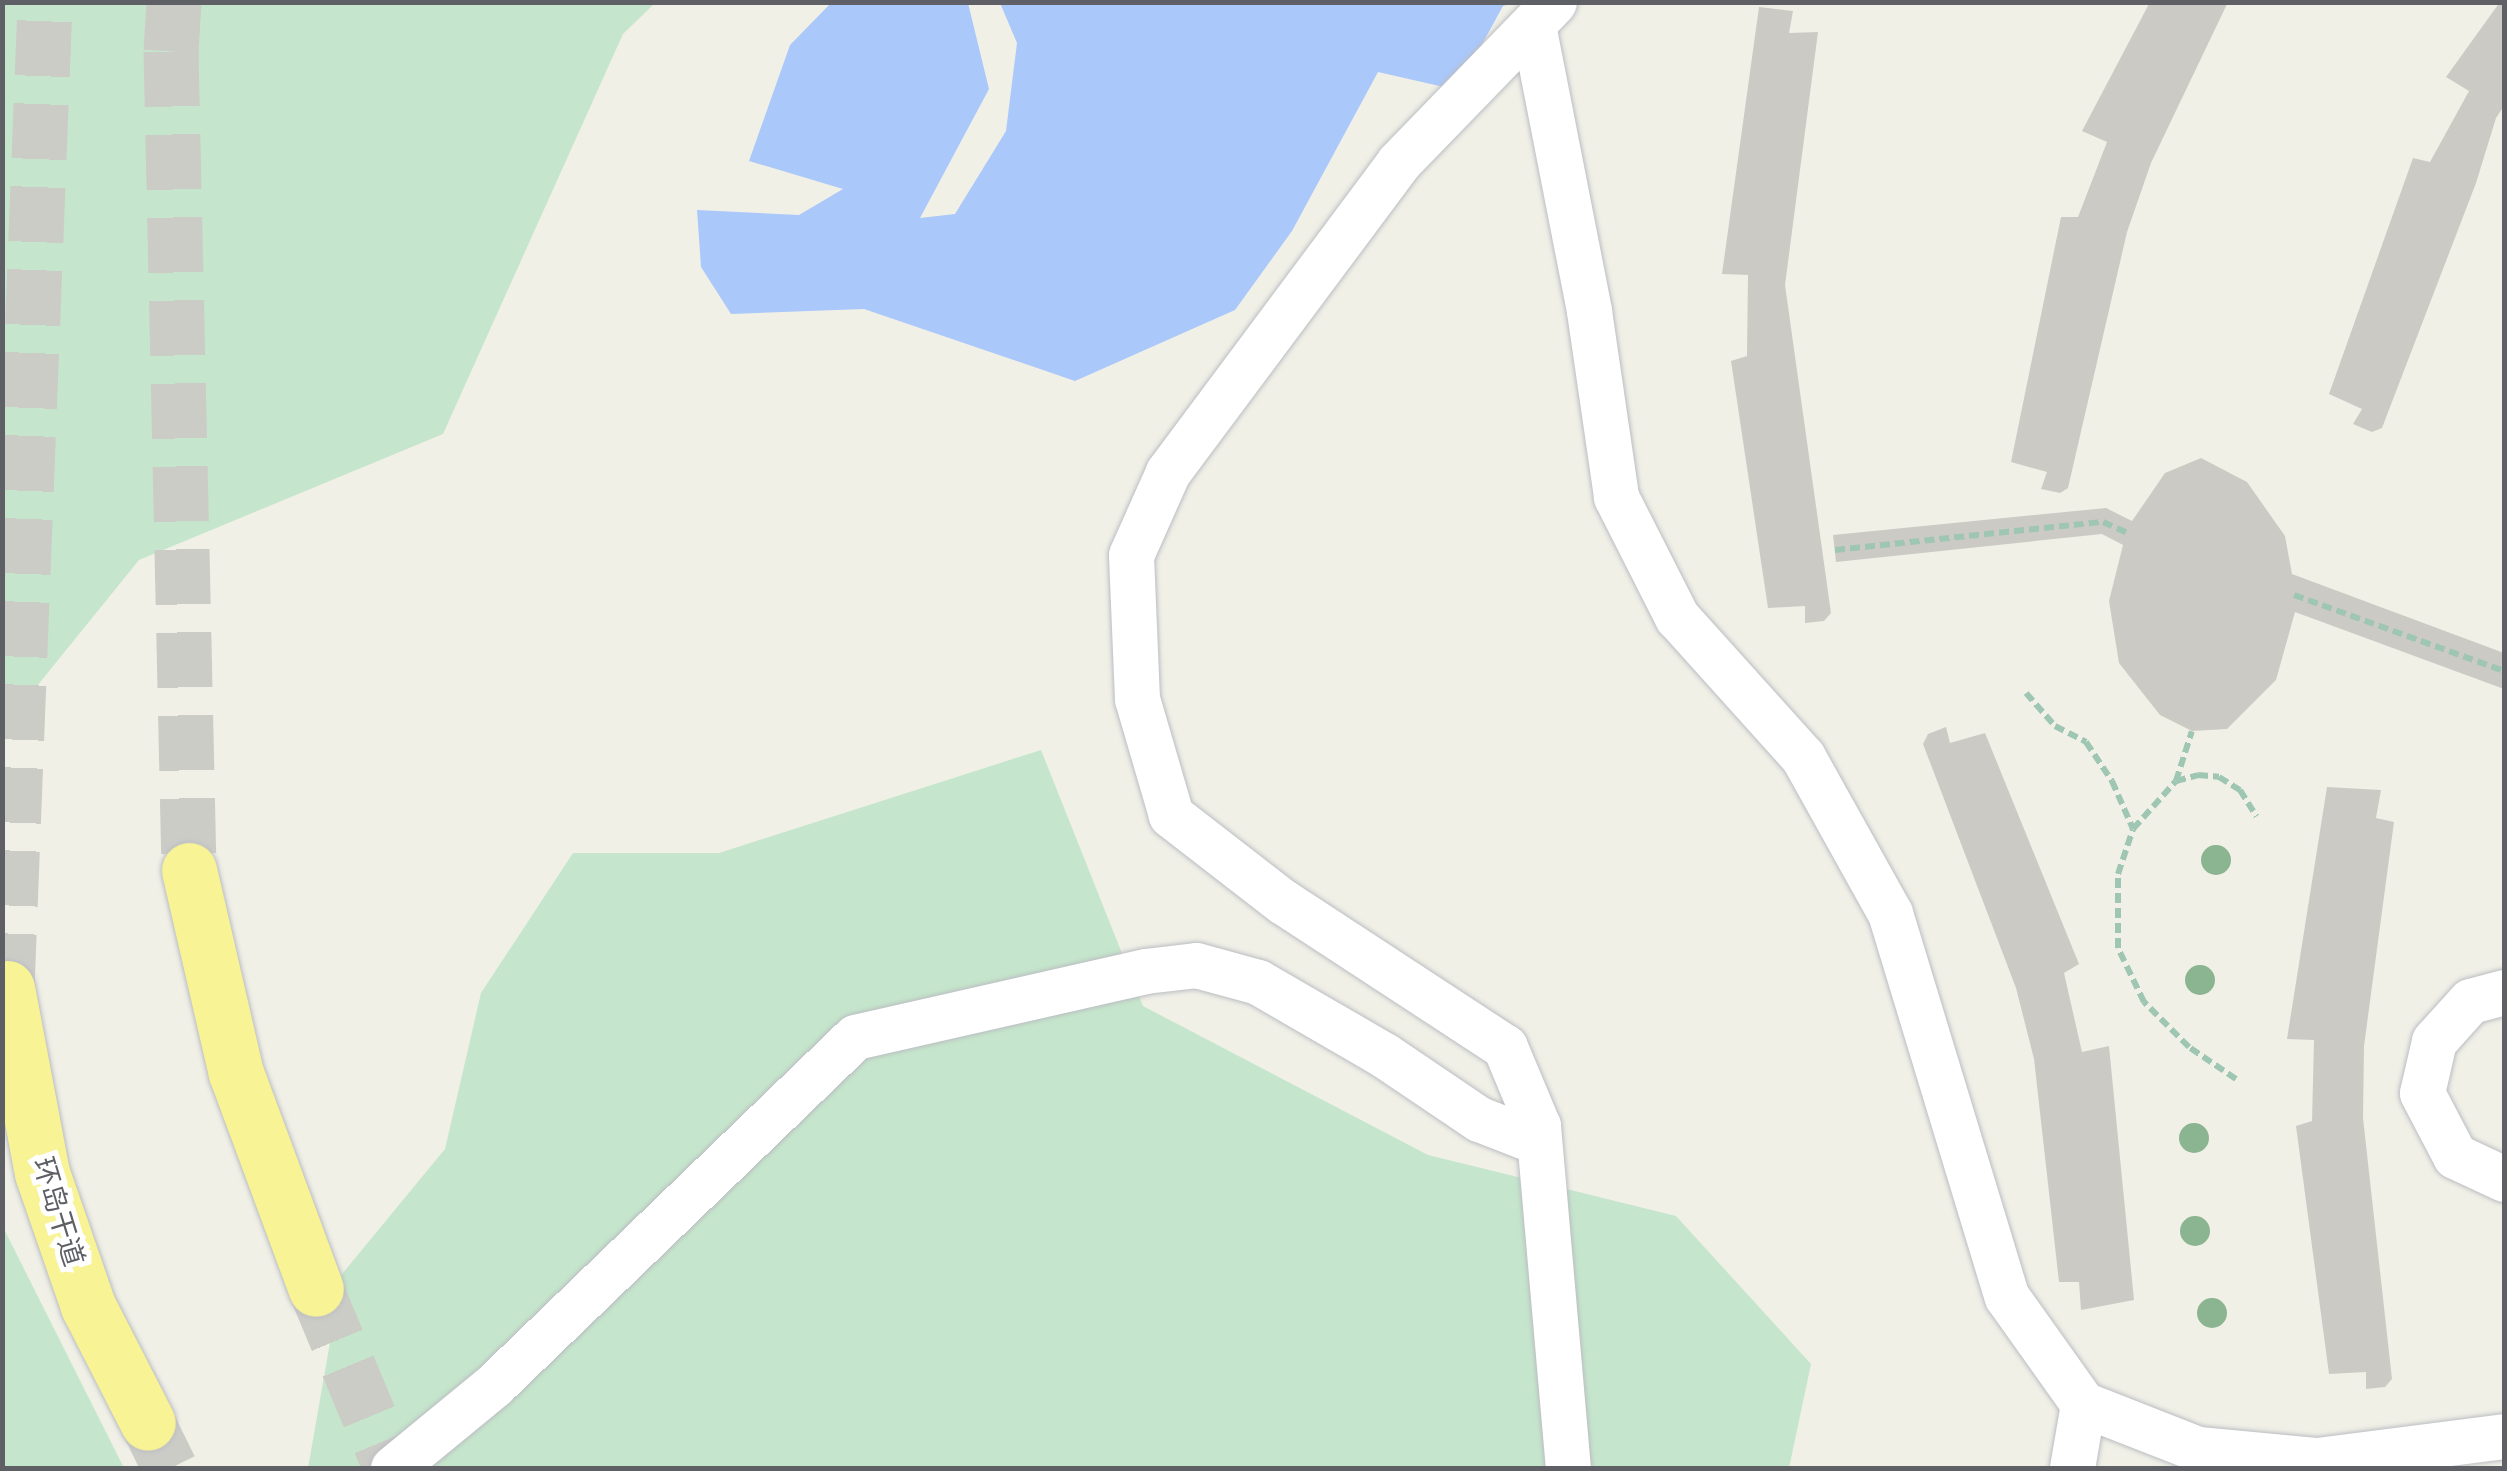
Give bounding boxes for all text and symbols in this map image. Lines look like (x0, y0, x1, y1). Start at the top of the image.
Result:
street label: 环岛干道 (26, 1154, 90, 1270)

